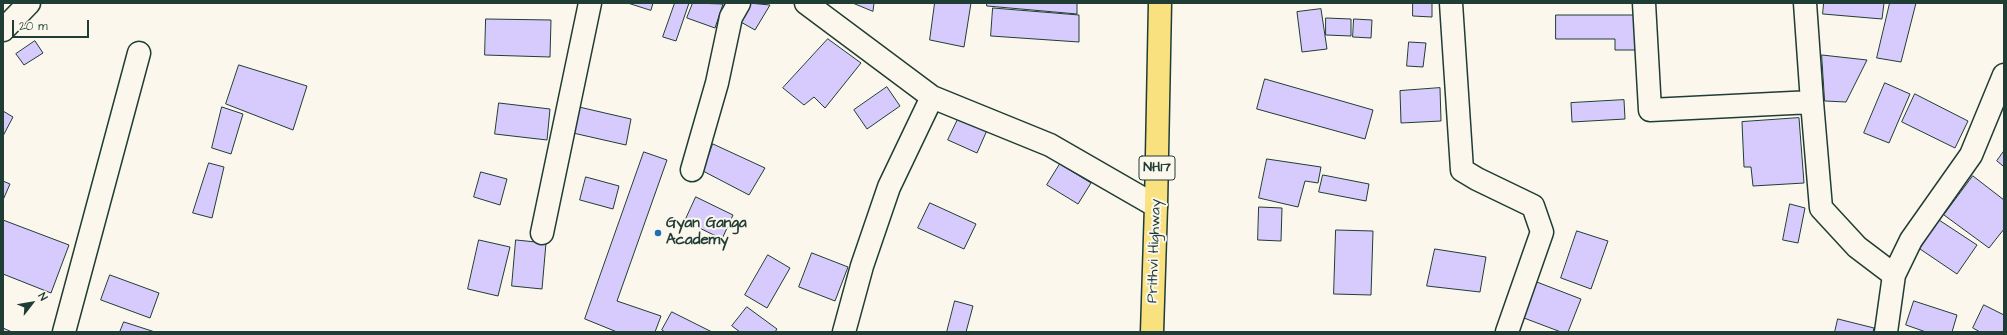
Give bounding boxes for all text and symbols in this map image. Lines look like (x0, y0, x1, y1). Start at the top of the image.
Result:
scale bar (14, 12, 91, 38)
text: 20 m (19, 18, 48, 35)
road number: NH17 (1139, 156, 1175, 180)
street label: Prithvi Highway (1144, 199, 1166, 303)
place label: Gyan Ganga Academy (666, 215, 747, 250)
marker: Gyan Ganga Academy (653, 228, 663, 238)
north arrow (12, 283, 52, 323)
text: N (35, 290, 51, 303)

